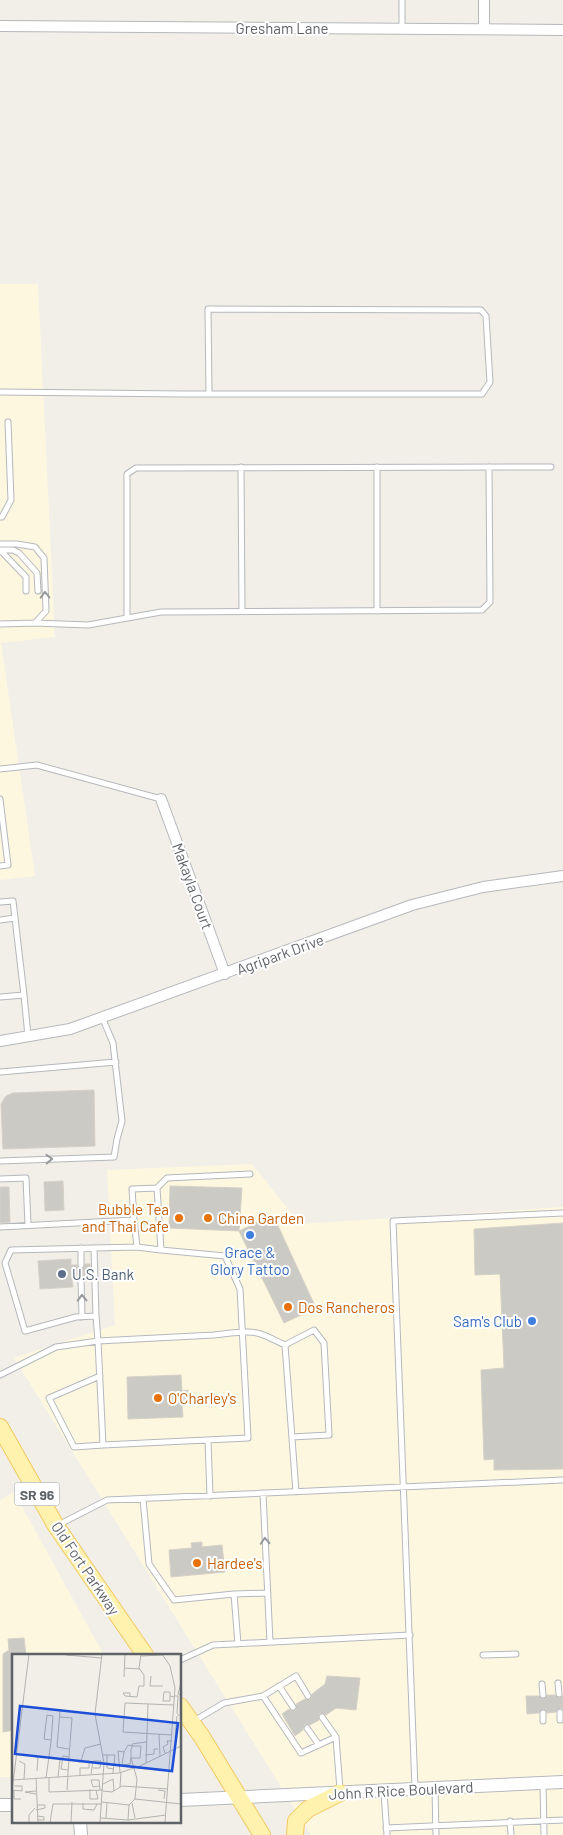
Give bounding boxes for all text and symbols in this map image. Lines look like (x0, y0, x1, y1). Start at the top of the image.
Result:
street label: Gresham Lane (236, 19, 328, 37)
one-way arrow (40, 591, 51, 599)
street label: Makayla Court (169, 840, 217, 932)
street label: Agripark Drive (234, 930, 326, 978)
one-way arrow (45, 1154, 53, 1164)
place label: Bubble Tea and Thai Cafe (82, 1200, 169, 1235)
place label: China Garden (218, 1209, 304, 1227)
marker: Bubble Tea and Thai Cafe (173, 1212, 185, 1224)
marker: China Garden (202, 1212, 214, 1224)
marker: Grace & Glory Tattoo (244, 1229, 256, 1241)
place label: Grace & Glory Tattoo (210, 1243, 290, 1278)
place label: U.S. Bank (72, 1265, 134, 1283)
marker: U.S. Bank (56, 1268, 68, 1280)
one-way arrow (77, 1294, 87, 1302)
place label: Dos Rancheros (298, 1298, 395, 1316)
marker: Dos Rancheros (282, 1301, 294, 1313)
place label: Sam's Club (453, 1312, 522, 1330)
marker: Sam's Club (526, 1315, 538, 1327)
place label: O'Charley's (168, 1389, 237, 1407)
marker: O'Charley's (152, 1392, 164, 1404)
road number: SR 96 (15, 1482, 60, 1506)
street label: Old Fort Parkway (48, 1518, 124, 1618)
one-way arrow (260, 1537, 271, 1545)
place label: Hardee's (207, 1554, 263, 1572)
marker: Hardee's (191, 1557, 203, 1569)
inset map (12, 1654, 181, 1822)
street label: John R Rice Boulevard (328, 1777, 474, 1803)

